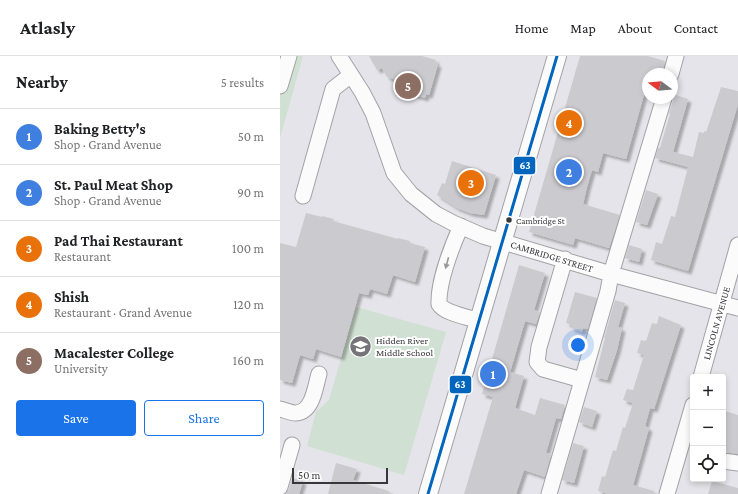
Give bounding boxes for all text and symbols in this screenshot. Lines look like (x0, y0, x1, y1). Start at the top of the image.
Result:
text: Atlasly (20, 17, 75, 38)
text: Home (515, 20, 548, 36)
text: Map (570, 20, 596, 36)
text: About (618, 20, 652, 36)
text: Contact (674, 20, 718, 36)
north arrow (642, 68, 678, 104)
pin: 5 (395, 71, 421, 101)
text: Nearby (16, 73, 68, 92)
text: 5 results (221, 75, 264, 90)
pin: 4 (556, 108, 582, 138)
text: Baking Betty's (54, 121, 146, 137)
text: 1 (27, 129, 31, 144)
text: 50 m (238, 129, 264, 144)
text: Shop · Grand Avenue (54, 137, 162, 152)
line badge: 63 (513, 156, 536, 175)
pin: 2 (556, 157, 582, 187)
text: 63 (519, 159, 531, 171)
pin: 3 (458, 168, 484, 198)
text: St. Paul Meat Shop (54, 177, 173, 193)
text: 2 (26, 185, 32, 200)
text: 90 m (237, 185, 264, 200)
text: Shop · Grand Avenue (54, 193, 162, 208)
marker: Cambridge St (504, 215, 514, 225)
place label: Cambridge St (516, 216, 566, 226)
text: Pad Thai Restaurant (54, 233, 183, 249)
street label: CAMBRIDGE STREET (509, 239, 595, 274)
text: 3 (26, 241, 32, 256)
text: 100 m (232, 241, 264, 256)
text: Restaurant (54, 249, 111, 264)
one-way arrow (444, 257, 450, 269)
street label: LINCOLN AVENUE (701, 285, 732, 361)
text: Shish (54, 289, 89, 305)
text: 4 (25, 297, 33, 312)
text: 120 m (233, 297, 264, 312)
text: Restaurant · Grand Avenue (54, 305, 192, 320)
school or university icon: Hidden River Middle School (348, 333, 374, 359)
place label: Hidden River Middle School (376, 335, 433, 358)
your location (568, 335, 588, 355)
text: Macalester College (54, 345, 174, 361)
text: 5 (26, 353, 32, 368)
text: 160 m (233, 353, 264, 368)
pin: 1 (480, 359, 506, 389)
text: University (54, 361, 108, 376)
map controls (690, 374, 726, 482)
button: + (690, 374, 726, 410)
line badge: 63 (449, 375, 472, 394)
text: 63 (454, 378, 466, 390)
button: Save (16, 400, 136, 436)
button: Share (144, 400, 264, 436)
button: − (690, 410, 726, 446)
button: locate (690, 446, 726, 482)
scale bar (292, 466, 388, 485)
text: 50 m (298, 469, 320, 481)

